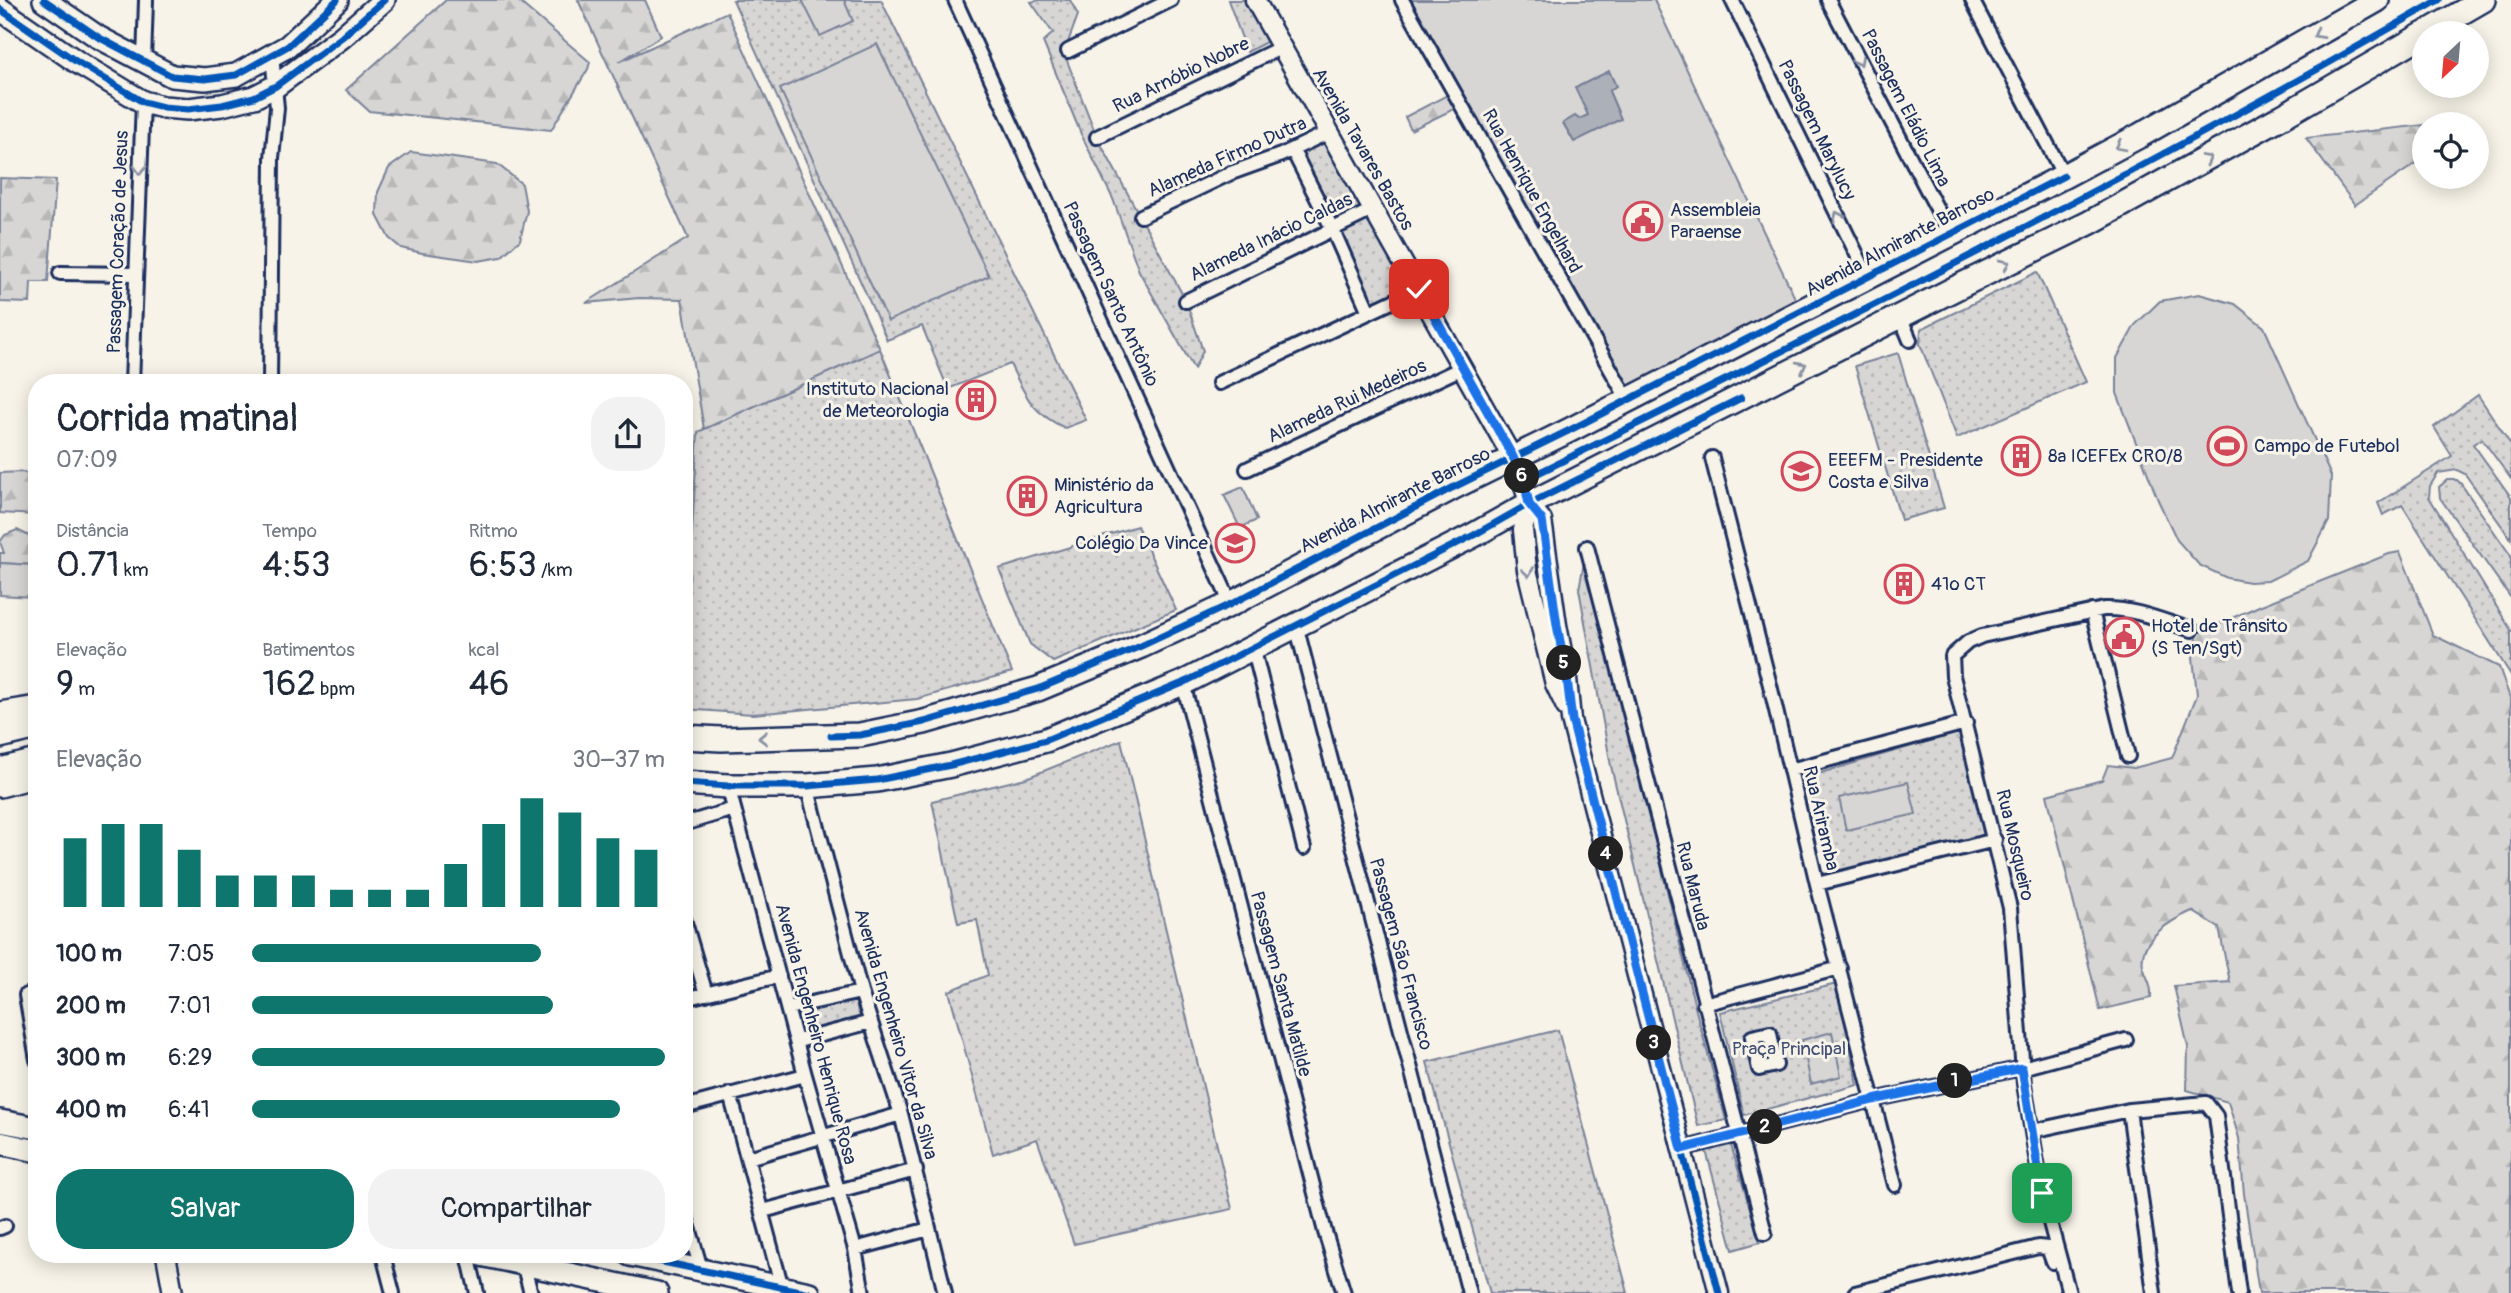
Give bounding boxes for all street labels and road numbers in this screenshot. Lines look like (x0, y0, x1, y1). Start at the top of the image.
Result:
street label: Passagem Eládio Lima (1856, 25, 1956, 191)
street label: Rua Arnóbio Nobre (1109, 31, 1254, 118)
street label: Passagem Marylucy (1773, 56, 1861, 204)
street label: Avenida Tavares Bastos (1307, 64, 1420, 235)
street label: Rua Henrique Engelhard (1477, 105, 1587, 277)
street label: Alameda Firmo Dutra (1144, 111, 1310, 203)
street label: Passagem Coração de Jesus (102, 130, 134, 354)
street label: Avenida Almirante Barroso (1801, 182, 1999, 302)
street label: Alameda Inácio Caldas (1186, 187, 1357, 287)
street label: Passagem Santo Antônio (1058, 198, 1164, 390)
street label: Alameda Rui Medeiros (1264, 353, 1431, 448)
street label: Avenida Almirante Barroso (1296, 441, 1494, 559)
street label: Rua Ariramba (1797, 763, 1845, 873)
street label: Rua Mosqueiro (1991, 787, 2039, 903)
street label: Rua Maruda (1670, 839, 1716, 933)
street label: Passagem São Francisco (1364, 855, 1438, 1053)
street label: Passagem Santa Matilde (1245, 889, 1317, 1080)
street label: Avenida Engenheiro Henrique Rosa (770, 901, 862, 1167)
street label: Avenida Engenheiro Vitor da Silva (849, 906, 943, 1162)

